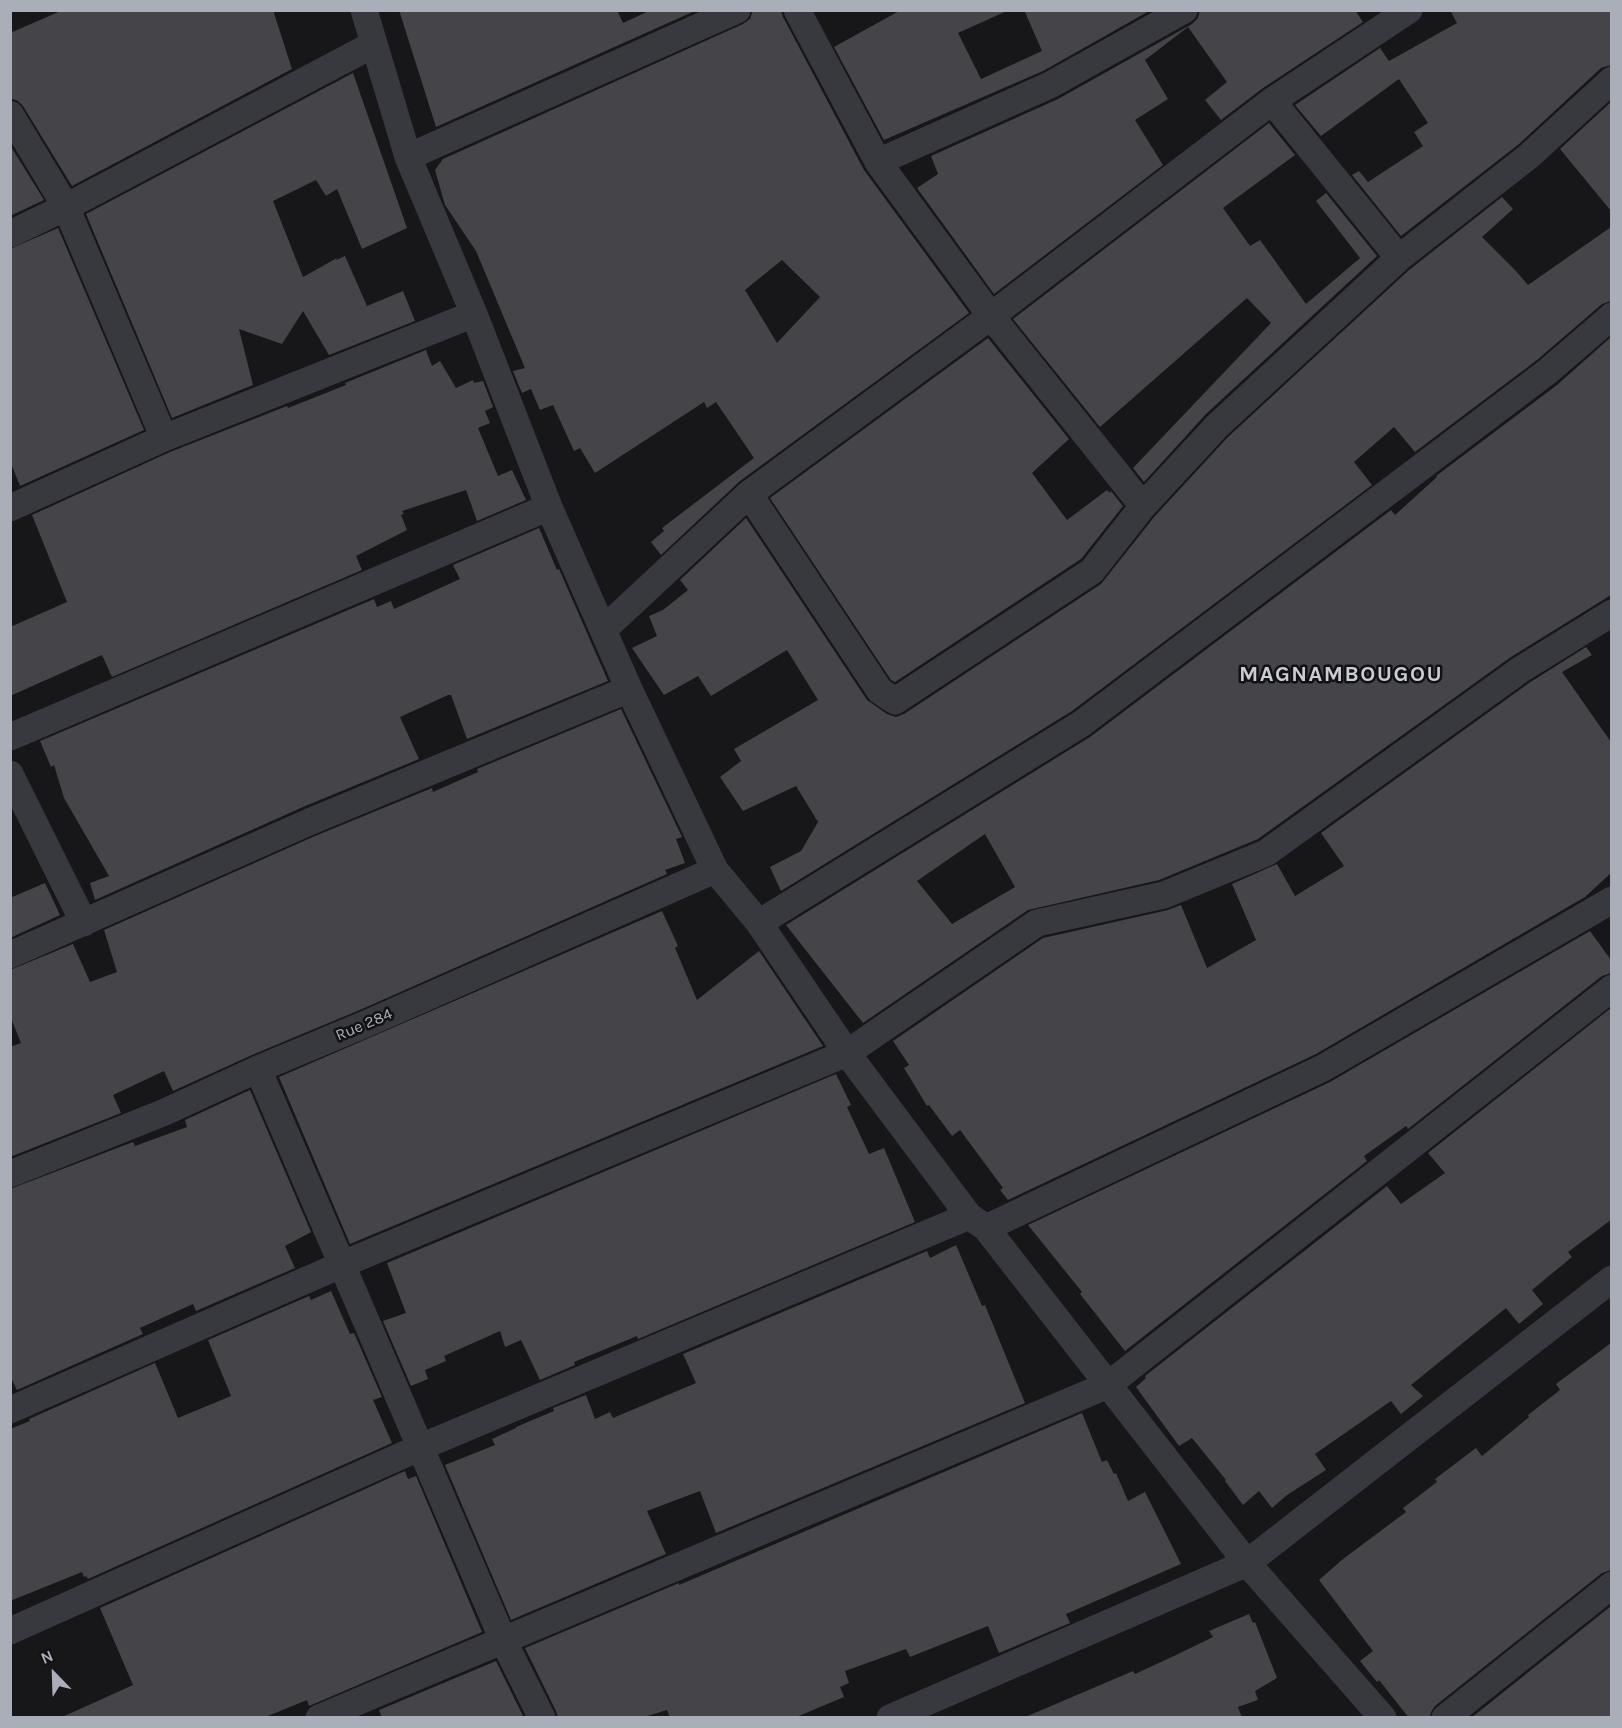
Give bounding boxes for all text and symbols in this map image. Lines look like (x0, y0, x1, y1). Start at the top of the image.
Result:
district label: MAGNAMBOUGOU (1239, 662, 1443, 688)
street label: Rue 284 (333, 1005, 395, 1045)
north arrow (24, 1644, 84, 1704)
text: N (38, 1646, 56, 1668)

